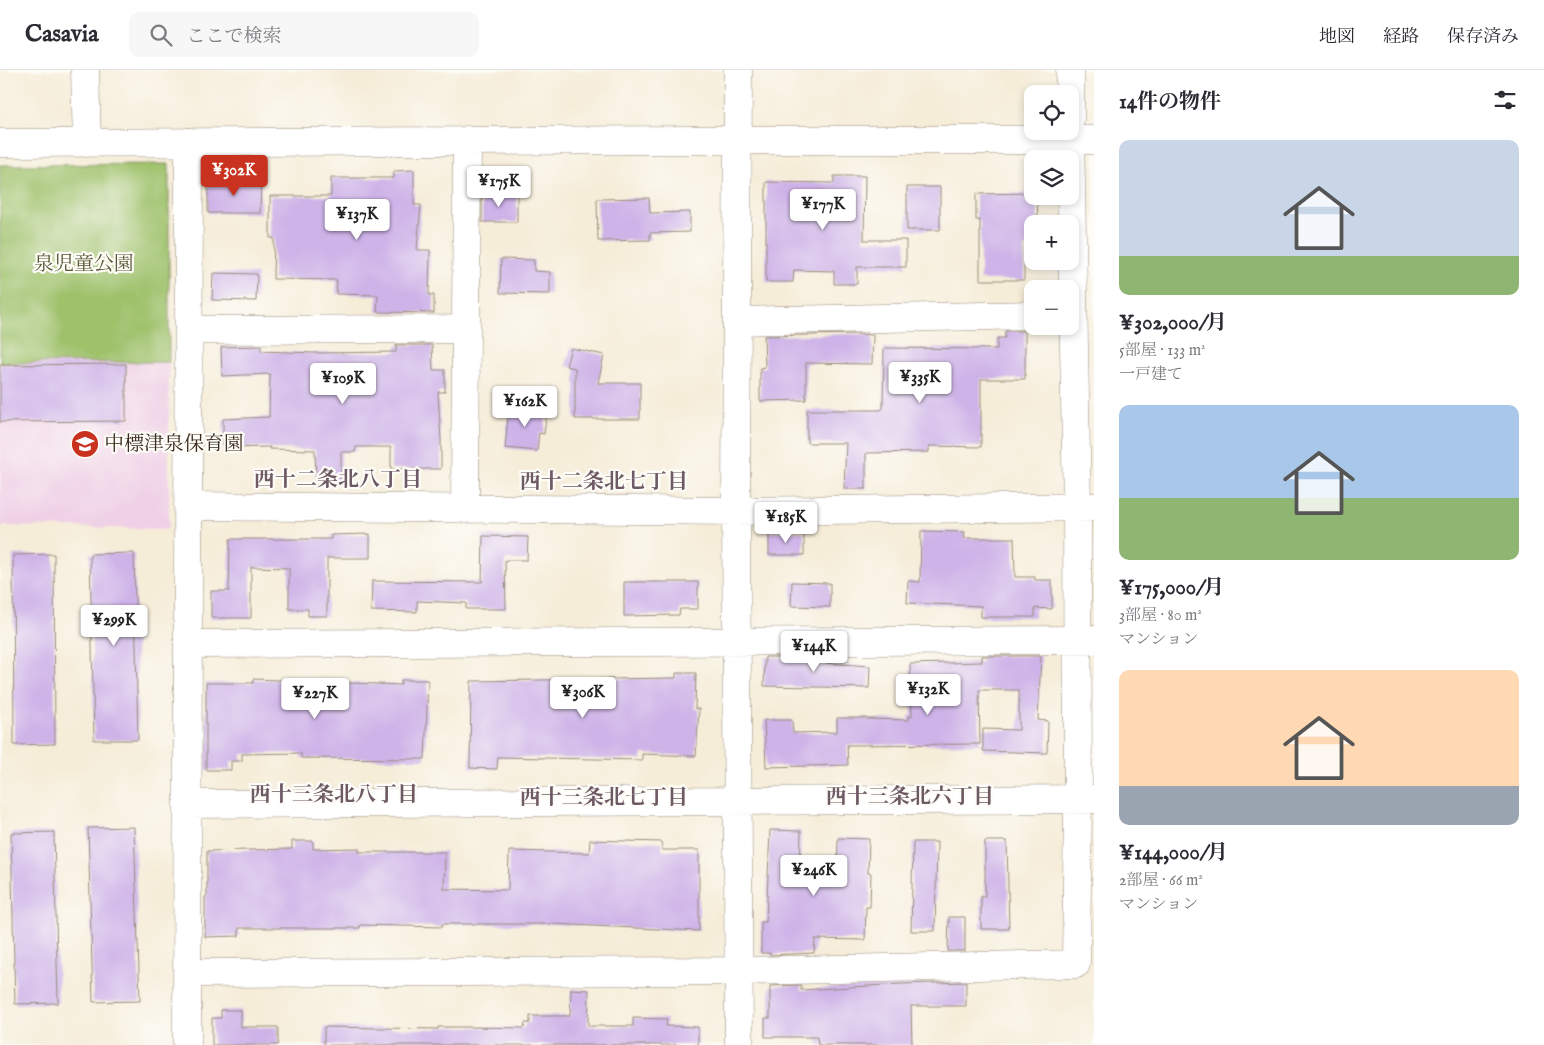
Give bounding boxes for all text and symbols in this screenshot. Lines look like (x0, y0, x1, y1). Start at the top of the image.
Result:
search box (129, 12, 479, 57)
text: Casavia (25, 19, 99, 50)
icon: search (147, 21, 175, 49)
text: ここで検索 (187, 25, 282, 49)
text: 地図 (1319, 26, 1355, 49)
text: 経路 (1383, 26, 1419, 49)
text: 保存済み (1447, 26, 1519, 49)
map controls (1024, 85, 1079, 335)
button: locate (1024, 85, 1079, 140)
icon: filters (1491, 86, 1519, 114)
text: 14件の物件 (1119, 89, 1221, 116)
button: layers (1024, 150, 1079, 205)
pin: ¥302K (199, 154, 269, 197)
text: ¥302K (212, 161, 256, 181)
pin: ¥175K (464, 166, 534, 208)
text: ¥175K (478, 172, 520, 192)
icon: home (1274, 173, 1364, 263)
pin: ¥177K (788, 189, 858, 231)
text: ¥177K (801, 195, 845, 215)
pin: ¥137K (322, 198, 392, 241)
text: ¥137K (336, 205, 378, 225)
button: + (1024, 215, 1079, 270)
park label: 泉児童公園 (34, 252, 134, 277)
button: − (1024, 280, 1079, 335)
text: ¥302,000/月 (1119, 310, 1227, 337)
text: 5部屋 · 133 m² (1119, 341, 1206, 361)
pin: ¥109K (308, 362, 378, 405)
pin: ¥335K (885, 362, 955, 404)
text: 一戸建て (1119, 365, 1183, 385)
text: ¥335K (900, 368, 940, 388)
text: ¥109K (321, 369, 365, 389)
pin: ¥162K (490, 386, 560, 428)
text: ¥162K (503, 392, 547, 412)
school or university icon: 中標津泉保育園 (70, 429, 100, 459)
place label: 中標津泉保育園 (104, 432, 244, 457)
icon: home (1274, 438, 1364, 528)
district label: 西十二条北八丁目 (254, 467, 422, 494)
district label: 西十二条北七丁目 (520, 469, 688, 496)
pin: ¥185K (751, 502, 821, 544)
text: ¥185K (765, 508, 807, 528)
text: ¥175,000/月 (1119, 575, 1224, 602)
pin: ¥299K (79, 604, 149, 647)
text: 3部屋 · 80 m² (1119, 606, 1202, 626)
text: ¥299K (92, 611, 136, 631)
pin: ¥144K (779, 630, 849, 673)
text: マンション (1119, 630, 1198, 650)
text: ¥144K (792, 637, 836, 657)
pin: ¥132K (893, 674, 963, 716)
pin: ¥306K (548, 676, 618, 719)
pin: ¥227K (280, 678, 350, 720)
text: ¥132K (907, 680, 949, 700)
text: ¥306K (561, 683, 605, 703)
text: ¥227K (292, 684, 338, 704)
icon: home (1274, 703, 1364, 793)
district label: 西十三条北八丁目 (250, 782, 418, 809)
district label: 西十三条北六丁目 (826, 784, 994, 811)
district label: 西十三条北七丁目 (520, 785, 688, 812)
text: ¥144,000/月 (1119, 840, 1228, 867)
pin: ¥246K (779, 854, 849, 897)
text: ¥246K (791, 861, 837, 881)
text: 2部屋 · 66 m² (1119, 871, 1203, 891)
text: マンション (1119, 895, 1198, 915)

